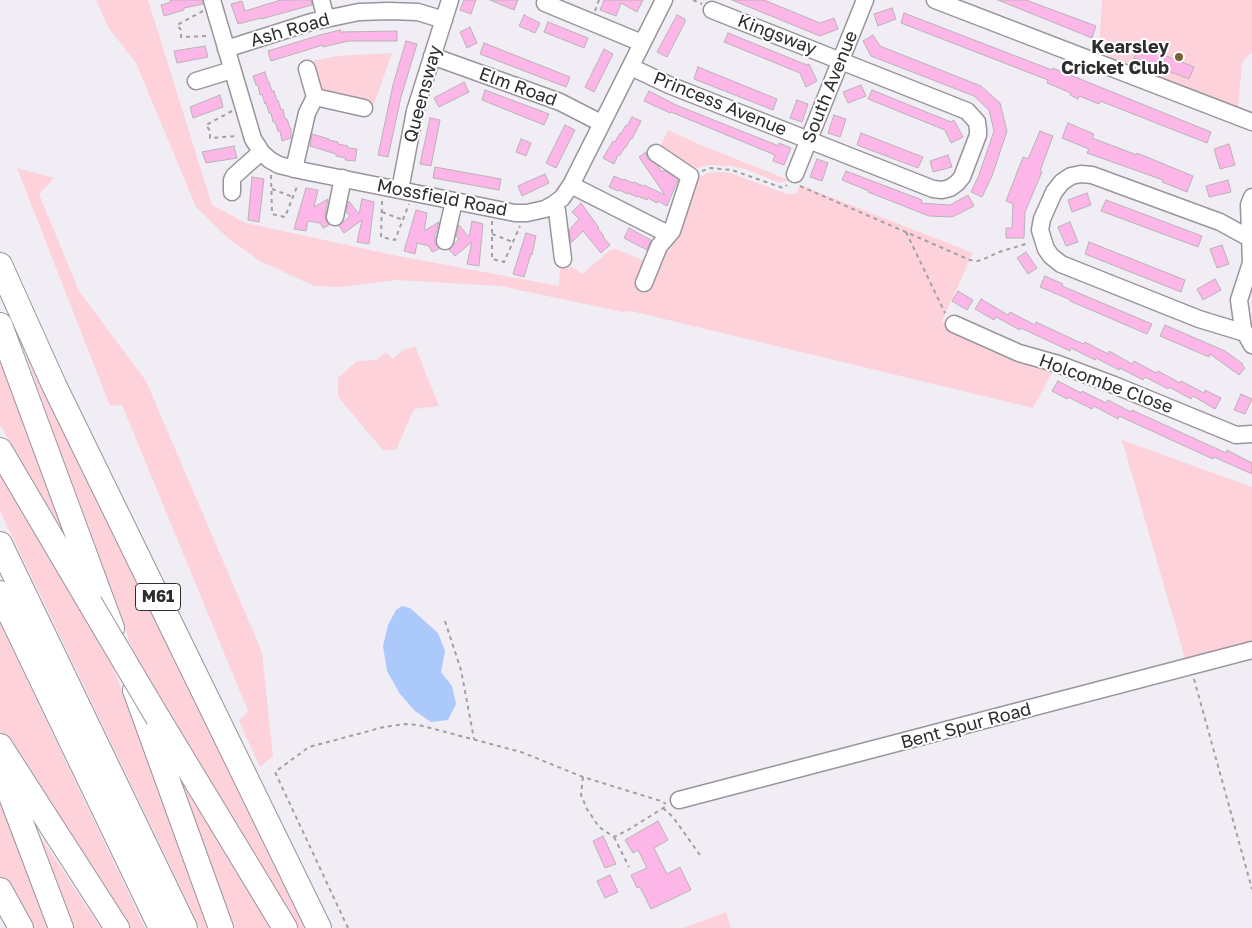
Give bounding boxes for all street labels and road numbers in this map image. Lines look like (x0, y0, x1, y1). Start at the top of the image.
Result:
street label: Ash Road (248, 8, 332, 52)
street label: Kingsway (734, 10, 820, 60)
street label: South Avenue (798, 28, 862, 146)
street label: Queensway (400, 43, 446, 145)
street label: Elm Road (476, 63, 560, 111)
street label: Princess Avenue (650, 67, 790, 141)
street label: Mossfield Road (375, 175, 509, 221)
street label: Holcombe Close (1036, 350, 1176, 418)
road number: M61 (136, 584, 180, 610)
street label: Bent Spur Road (898, 698, 1034, 754)

